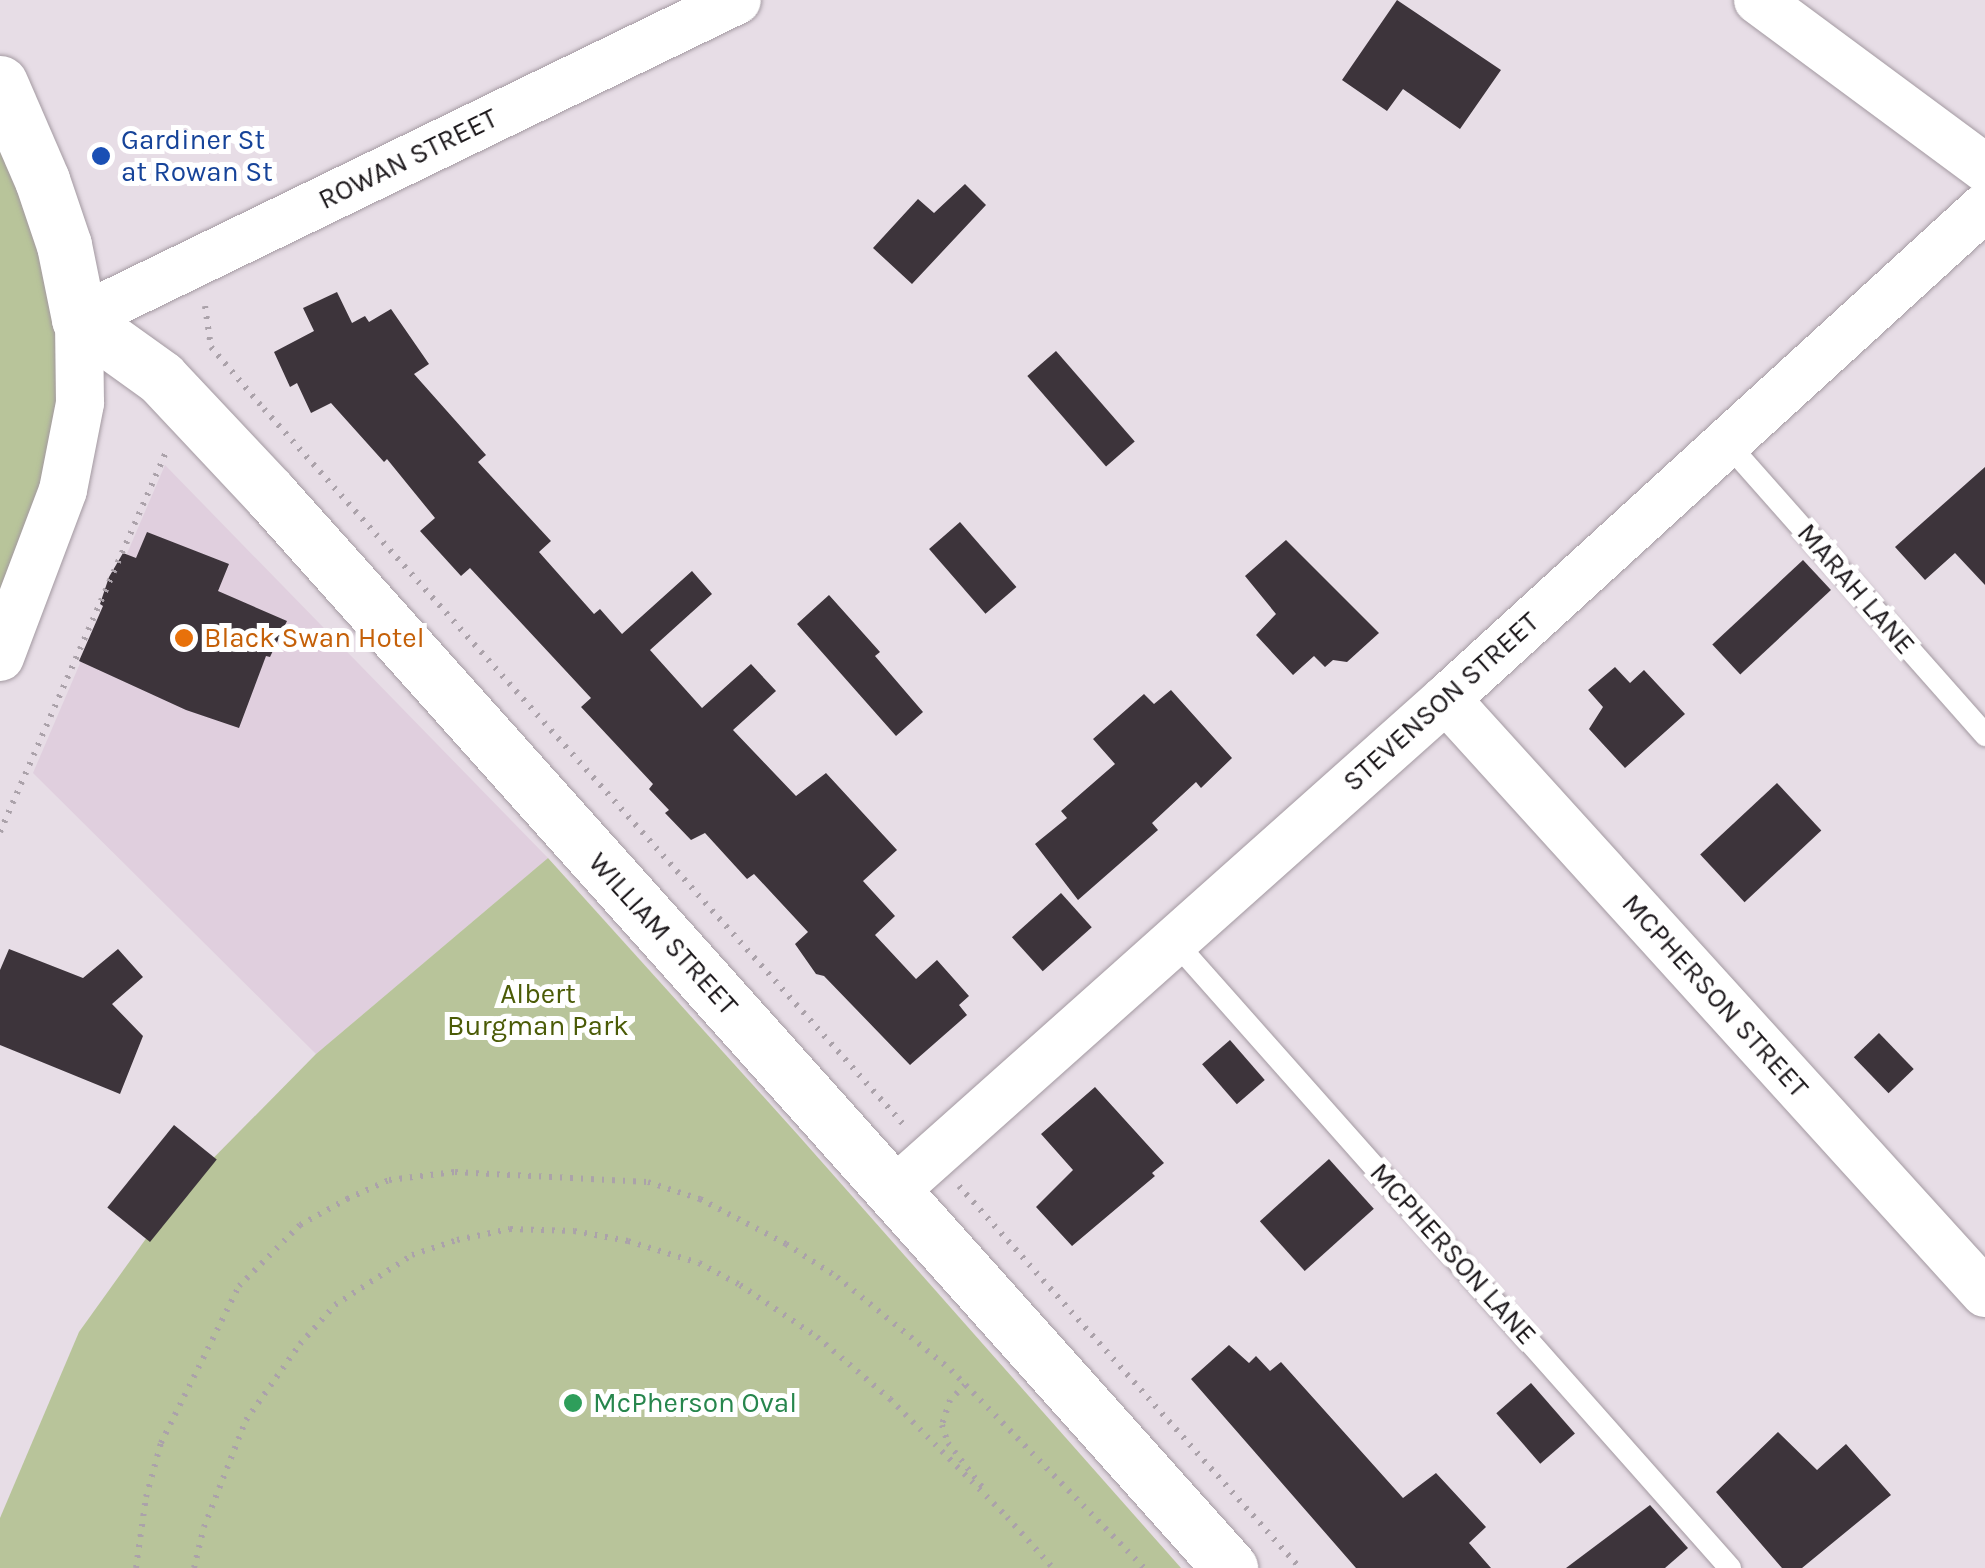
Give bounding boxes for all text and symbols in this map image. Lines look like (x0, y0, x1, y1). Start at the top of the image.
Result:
street label: ROWAN STREET (313, 101, 503, 217)
place label: Gardiner St at Rowan St (121, 123, 273, 189)
marker: Gardiner St at Rowan St (90, 145, 112, 167)
street label: MARAH LANE (1790, 517, 1922, 661)
street label: STEVENSON STREET (1336, 605, 1546, 799)
place label: Black Swan Hotel (204, 621, 424, 655)
marker: Black Swan Hotel (173, 627, 195, 649)
street label: WILLIAM STREET (581, 846, 745, 1022)
street label: MCPHERSON STREET (1615, 887, 1815, 1105)
park label: Albert Burgman Park (447, 977, 629, 1043)
street label: MCPHERSON LANE (1363, 1156, 1543, 1352)
place label: McPherson Oval (593, 1386, 797, 1420)
marker: McPherson Oval (562, 1392, 584, 1414)

